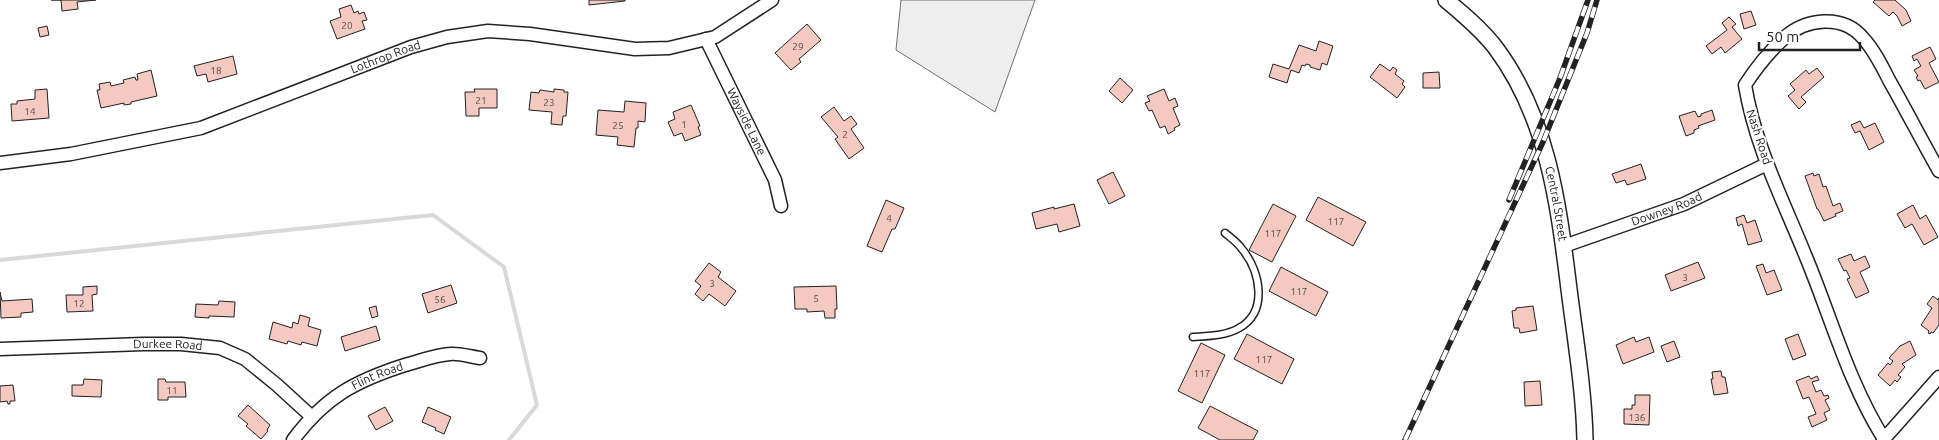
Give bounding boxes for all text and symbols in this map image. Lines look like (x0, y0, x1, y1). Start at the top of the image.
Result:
house number: 20 (341, 20, 353, 31)
scale bar (1759, 20, 1860, 52)
text: 50 m (1766, 28, 1799, 45)
street label: Lothrop Road (349, 38, 422, 76)
house number: 29 (792, 41, 804, 52)
house number: 18 (210, 65, 222, 76)
street label: Wayside Lane (725, 86, 769, 157)
house number: 21 (475, 95, 487, 106)
house number: 23 (543, 97, 555, 108)
house number: 14 (24, 106, 36, 117)
street label: Nash Road (1744, 108, 1774, 166)
house number: 1 (681, 119, 687, 130)
house number: 25 (612, 120, 624, 131)
house number: 2 (842, 129, 848, 140)
street label: Central Street (1543, 165, 1570, 242)
street label: Downey Road (1629, 189, 1704, 228)
house number: 4 (886, 213, 892, 224)
house number: 117 (1328, 216, 1344, 227)
house number: 117 (1265, 228, 1281, 239)
house number: 3 (1682, 272, 1688, 283)
house number: 3 (709, 278, 715, 289)
house number: 117 (1291, 286, 1307, 297)
house number: 5 (813, 293, 819, 304)
house number: 56 (434, 294, 446, 305)
house number: 12 (73, 298, 85, 309)
street label: Durkee Road (133, 337, 203, 352)
house number: 117 (1256, 354, 1272, 365)
street label: Flint Road (349, 359, 405, 392)
house number: 117 (1194, 368, 1210, 379)
house number: 11 (166, 385, 178, 396)
house number: 136 (1629, 412, 1646, 423)

